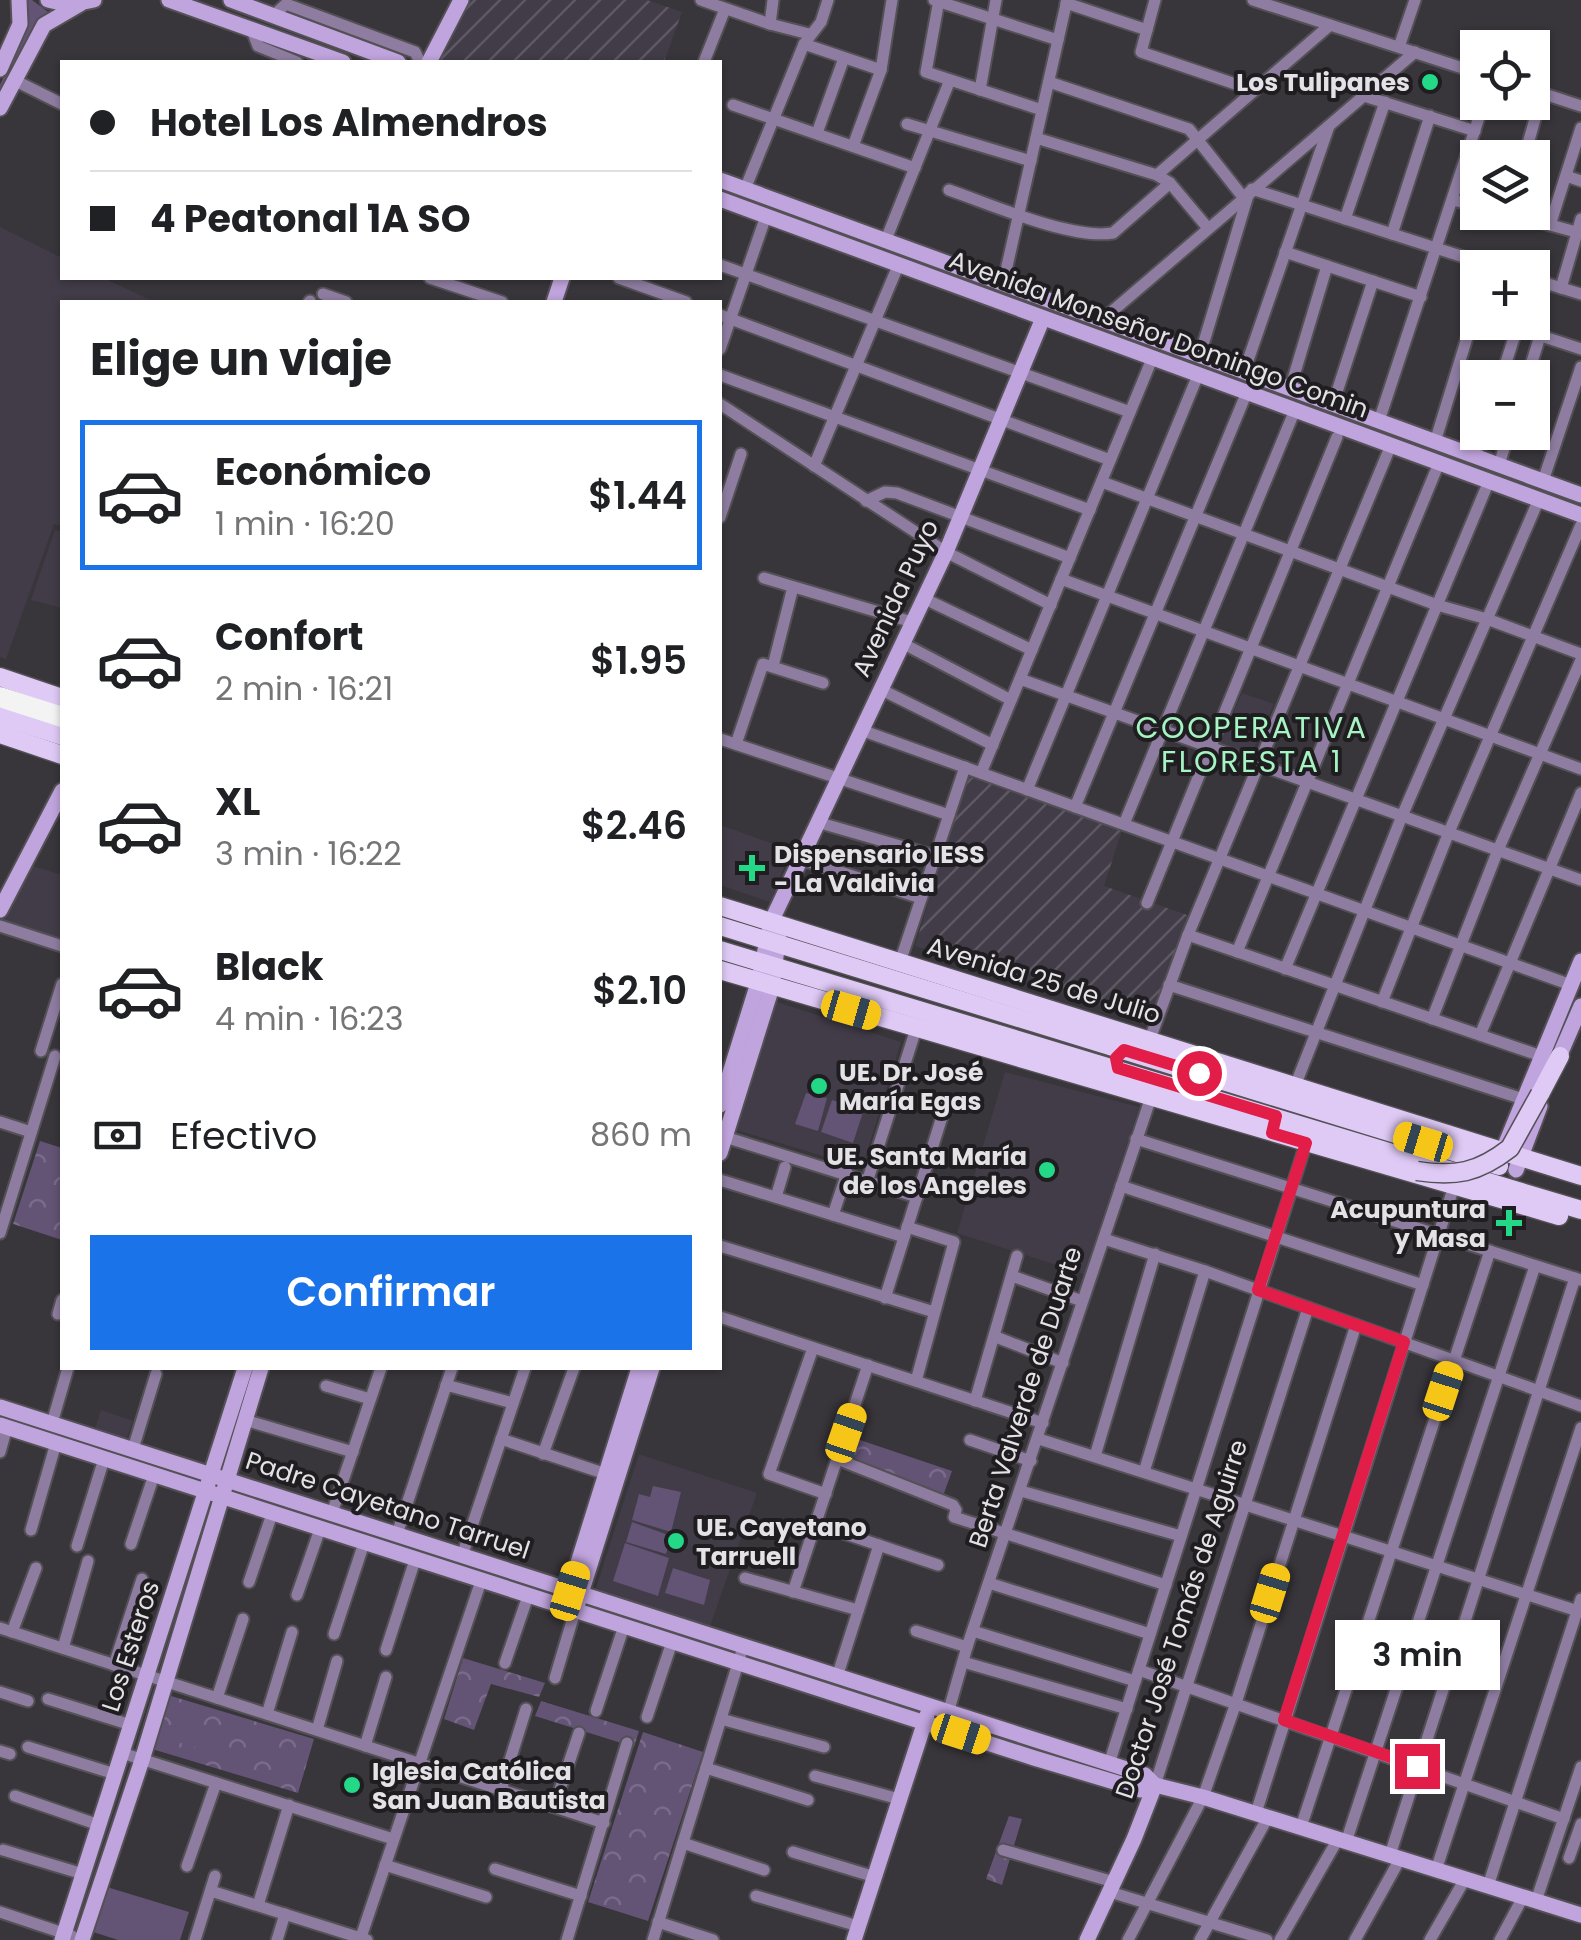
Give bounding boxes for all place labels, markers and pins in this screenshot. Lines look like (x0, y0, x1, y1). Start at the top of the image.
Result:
place label: Los Tulipanes (1236, 65, 1410, 100)
marker: Los Tulipanes (1419, 71, 1441, 93)
place label: Dispensario IESS - La Valdivia (774, 837, 985, 901)
marker: Dispensario IESS - La Valdivia (739, 855, 765, 881)
place label: UE. Dr. José María Egas (839, 1055, 983, 1119)
marker: UE. Dr. José María Egas (808, 1075, 830, 1097)
place label: UE. Santa María de los Angeles (826, 1139, 1027, 1203)
marker: UE. Santa María de los Angeles (1036, 1159, 1058, 1181)
place label: Acupuntura y Masa (1330, 1192, 1486, 1256)
marker: Acupuntura y Masa (1496, 1210, 1522, 1236)
place label: UE. Cayetano Tarruell (696, 1510, 867, 1574)
marker: UE. Cayetano Tarruell (665, 1530, 687, 1552)
place label: Iglesia Católica San Juan Bautista (372, 1754, 606, 1818)
marker: Iglesia Católica San Juan Bautista (341, 1774, 363, 1796)

